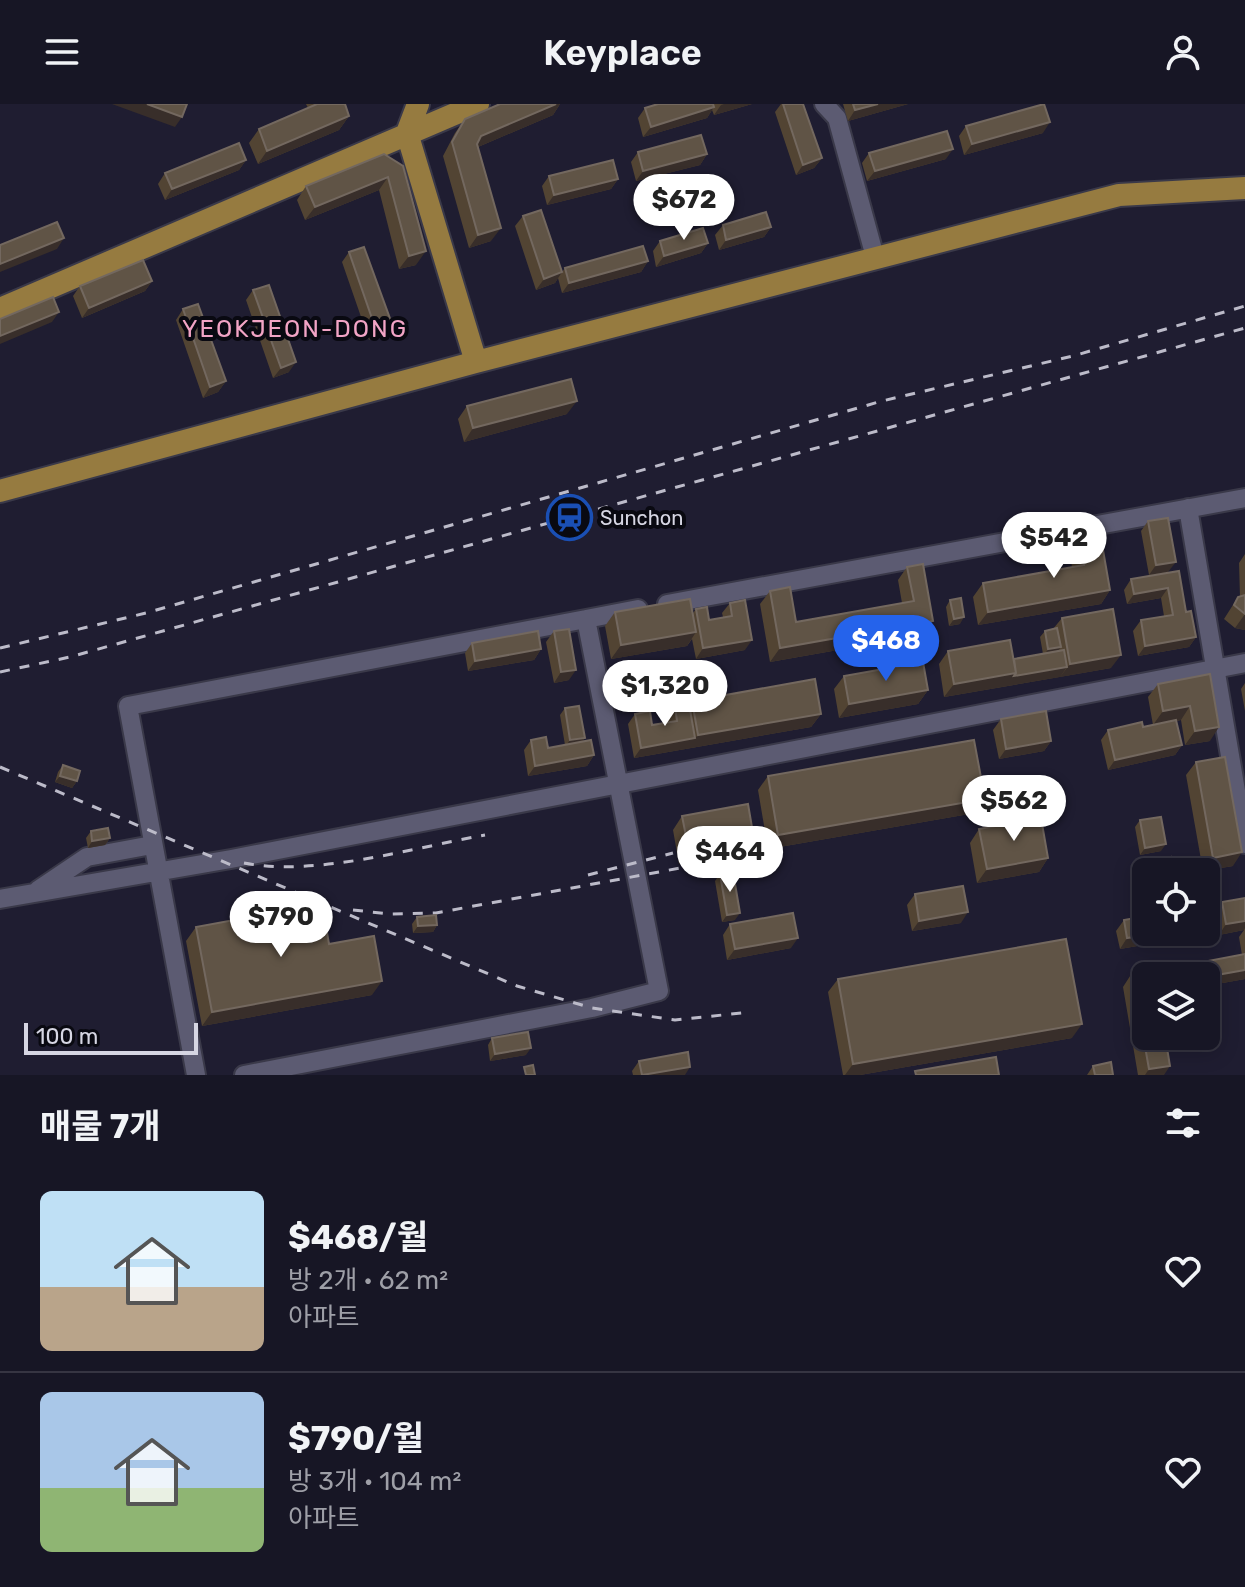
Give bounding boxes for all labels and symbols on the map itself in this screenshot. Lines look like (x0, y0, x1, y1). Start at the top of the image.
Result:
pin: $672 (637, 174, 731, 242)
district label: YEOKJEON-DONG (182, 315, 408, 343)
station icon: Sunchon (545, 494, 593, 542)
place label: Sunchon (600, 506, 683, 530)
pin: $542 (1007, 512, 1101, 580)
pin: $468 (839, 615, 933, 683)
pin: $1,320 (600, 660, 730, 728)
pin: $562 (967, 775, 1061, 843)
pin: $464 (683, 826, 777, 894)
pin: $790 (234, 891, 328, 959)
scale bar (24, 1019, 198, 1055)

